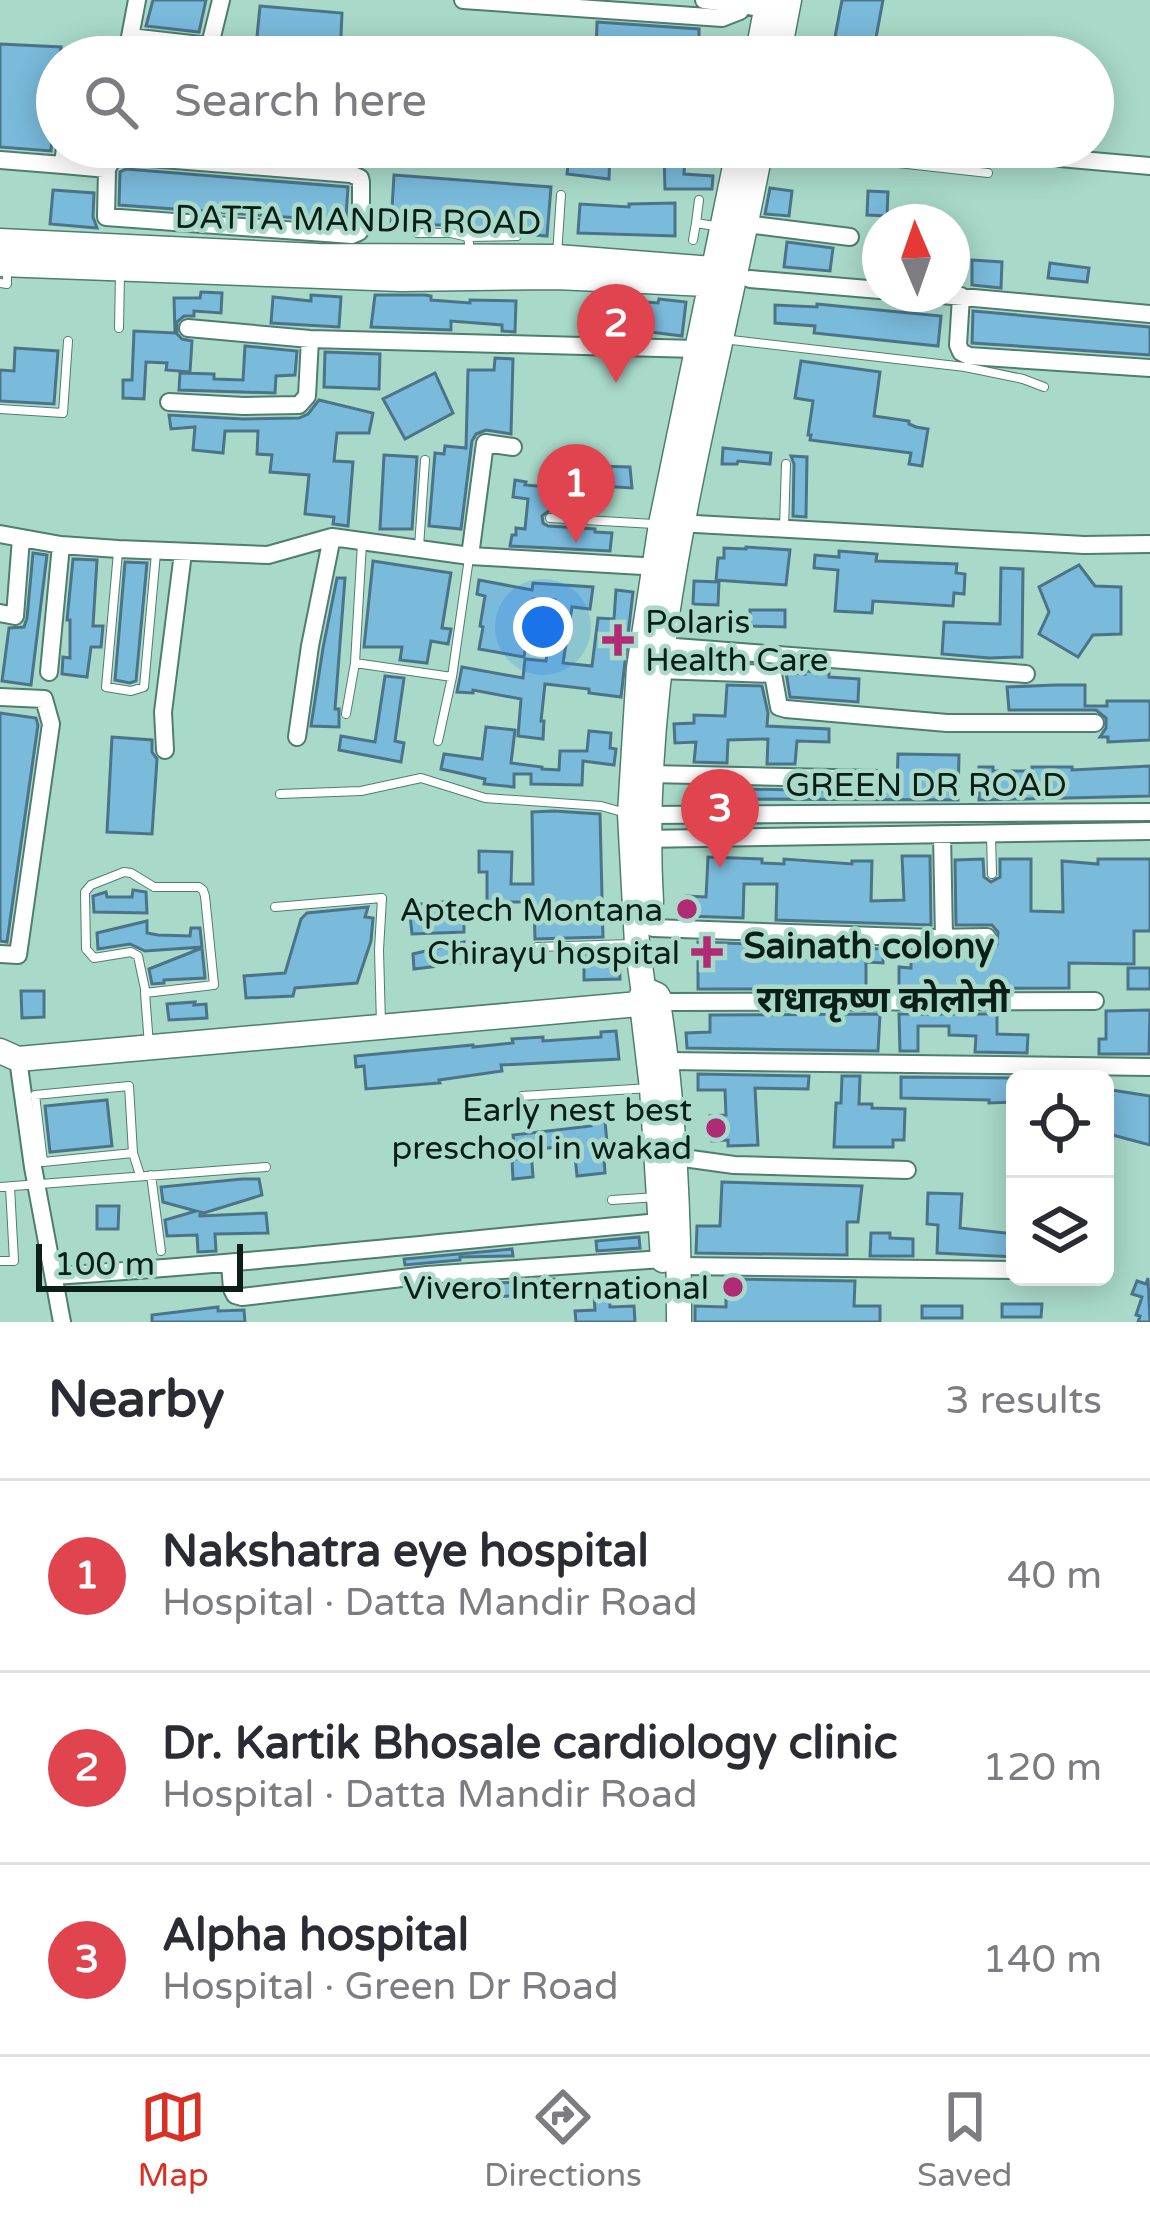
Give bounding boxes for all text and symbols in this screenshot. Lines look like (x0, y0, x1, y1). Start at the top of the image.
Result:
search box (36, 36, 1114, 168)
icon: search (78, 69, 144, 135)
text: Search here (174, 75, 427, 129)
street label: DATTA MANDIR ROAD (174, 198, 542, 243)
north arrow (862, 204, 970, 312)
pin: 2 (577, 284, 655, 383)
pin: 1 (537, 444, 615, 543)
your location (513, 597, 573, 657)
place label: Polaris Health Care (645, 603, 828, 680)
marker: Polaris Health Care (602, 624, 634, 656)
street label: GREEN DR ROAD (785, 766, 1067, 805)
pin: 3 (681, 769, 759, 868)
place label: Aptech Montana (400, 891, 663, 930)
marker: Aptech Montana (674, 896, 700, 922)
district label: Sainath colony (744, 925, 994, 968)
place label: Chirayu hospital (427, 934, 680, 973)
marker: Chirayu hospital (691, 936, 723, 968)
district label: राधाकृष्ण कोलोनी (757, 979, 1011, 1023)
map controls (1006, 1070, 1114, 1286)
button: locate (1006, 1070, 1114, 1178)
place label: Early nest best preschool in wakad (392, 1091, 692, 1168)
marker: Early nest best preschool in wakad (703, 1115, 729, 1141)
button: layers (1006, 1178, 1114, 1286)
scale bar (36, 1238, 243, 1291)
text: 100 m (54, 1245, 155, 1284)
place label: Vivero International (403, 1269, 709, 1308)
marker: Vivero International (720, 1274, 746, 1300)
text: Nearby (48, 1369, 225, 1431)
text: 3 results (945, 1377, 1102, 1424)
text: Nakshatra eye hospital (162, 1525, 649, 1579)
text: 1 (75, 1552, 99, 1599)
text: 40 m (1007, 1552, 1102, 1599)
text: Hospital · Datta Mandir Road (162, 1579, 698, 1626)
text: Dr. Kartik Bhosale cardiology clinic (162, 1717, 897, 1771)
text: 2 (75, 1744, 99, 1791)
text: 120 m (983, 1744, 1102, 1791)
text: Hospital · Datta Mandir Road (162, 1771, 698, 1818)
text: Alpha hospital (162, 1909, 469, 1963)
text: 3 (75, 1936, 99, 1983)
text: 140 m (983, 1936, 1102, 1983)
text: Hospital · Green Dr Road (162, 1963, 619, 2010)
tab: Map (138, 2084, 209, 2195)
tab: Directions (484, 2084, 642, 2195)
tab: Saved (917, 2084, 1012, 2195)

